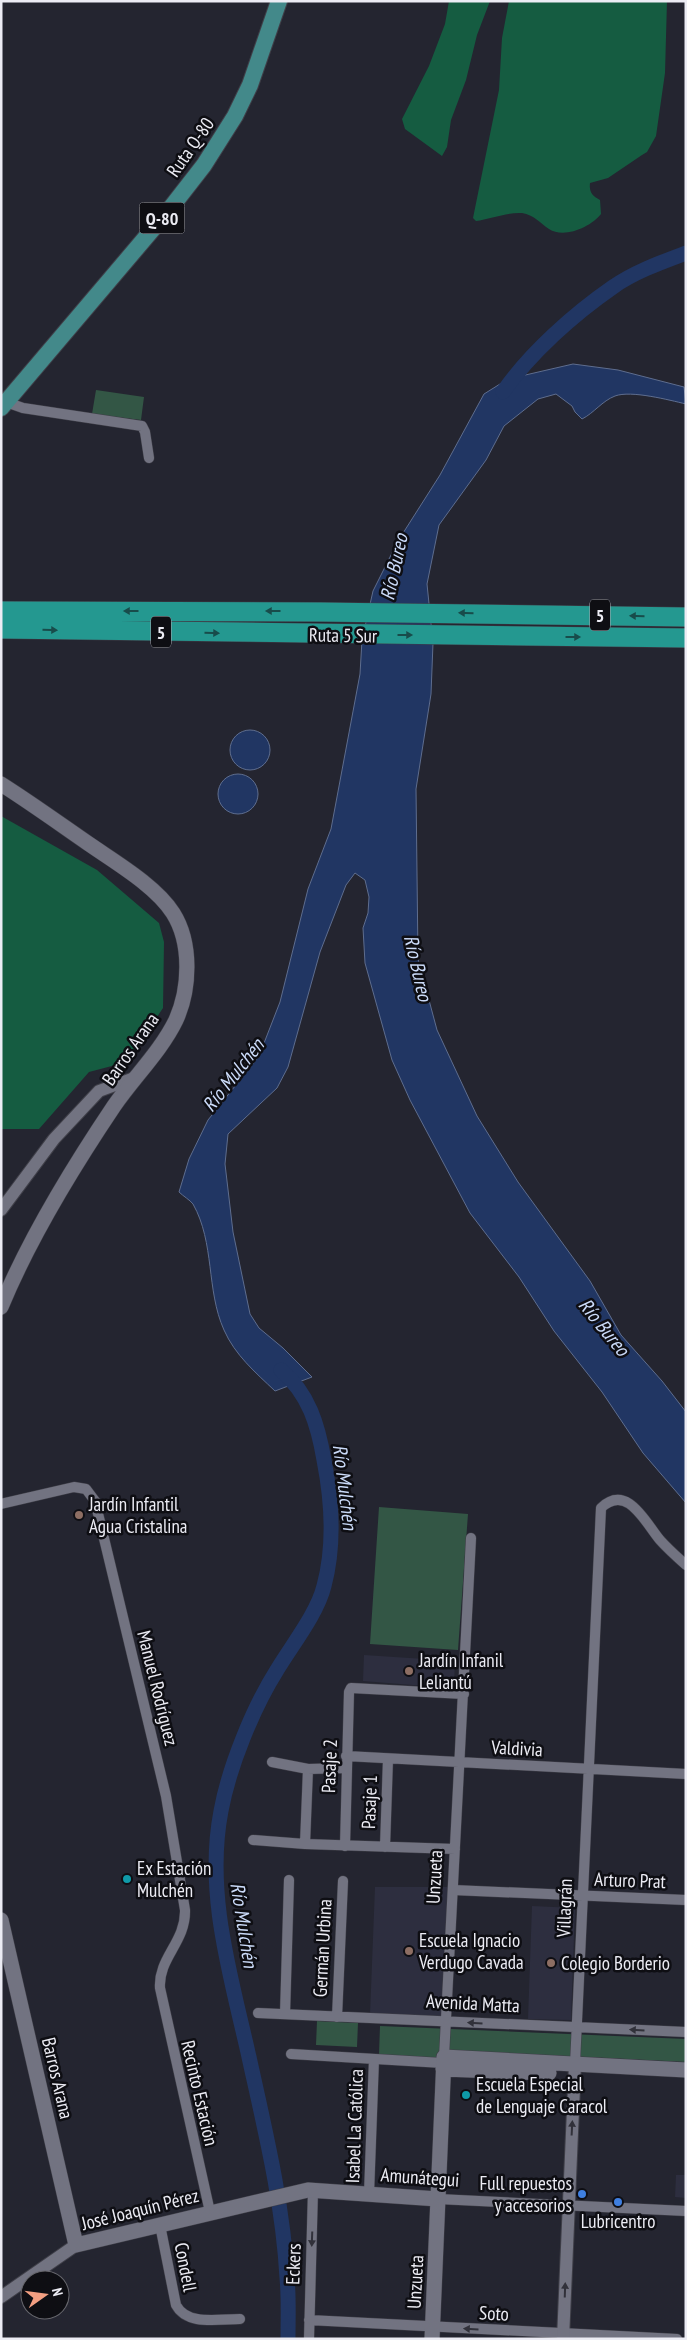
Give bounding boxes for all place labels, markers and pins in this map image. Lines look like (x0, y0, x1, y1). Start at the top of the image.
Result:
place label: Jardín Infantil Agua Cristalina (88, 1492, 187, 1538)
marker: Jardín Infantil Agua Cristalina (73, 1509, 85, 1521)
place label: Jardín Infanil Leliantú (418, 1648, 504, 1694)
marker: Jardín Infanil Leliantú (403, 1665, 415, 1677)
place label: Ex Estación Mulchén (137, 1856, 211, 1902)
marker: Ex Estación Mulchén (121, 1873, 133, 1885)
place label: Escuela Ignacio Verdugo Cavada (418, 1928, 524, 1974)
marker: Escuela Ignacio Verdugo Cavada (403, 1945, 415, 1957)
place label: Colegio Borderio (561, 1951, 670, 1975)
marker: Colegio Borderio (545, 1957, 557, 1969)
place label: Escuela Especial de Lenguaje Caracol (476, 2072, 608, 2118)
marker: Escuela Especial de Lenguaje Caracol (460, 2089, 472, 2101)
place label: Full repuestos y accesorios (479, 2171, 572, 2217)
marker: Full repuestos y accesorios (576, 2188, 588, 2200)
marker: Lubricentro (612, 2196, 624, 2208)
place label: Lubricentro (581, 2209, 655, 2233)

